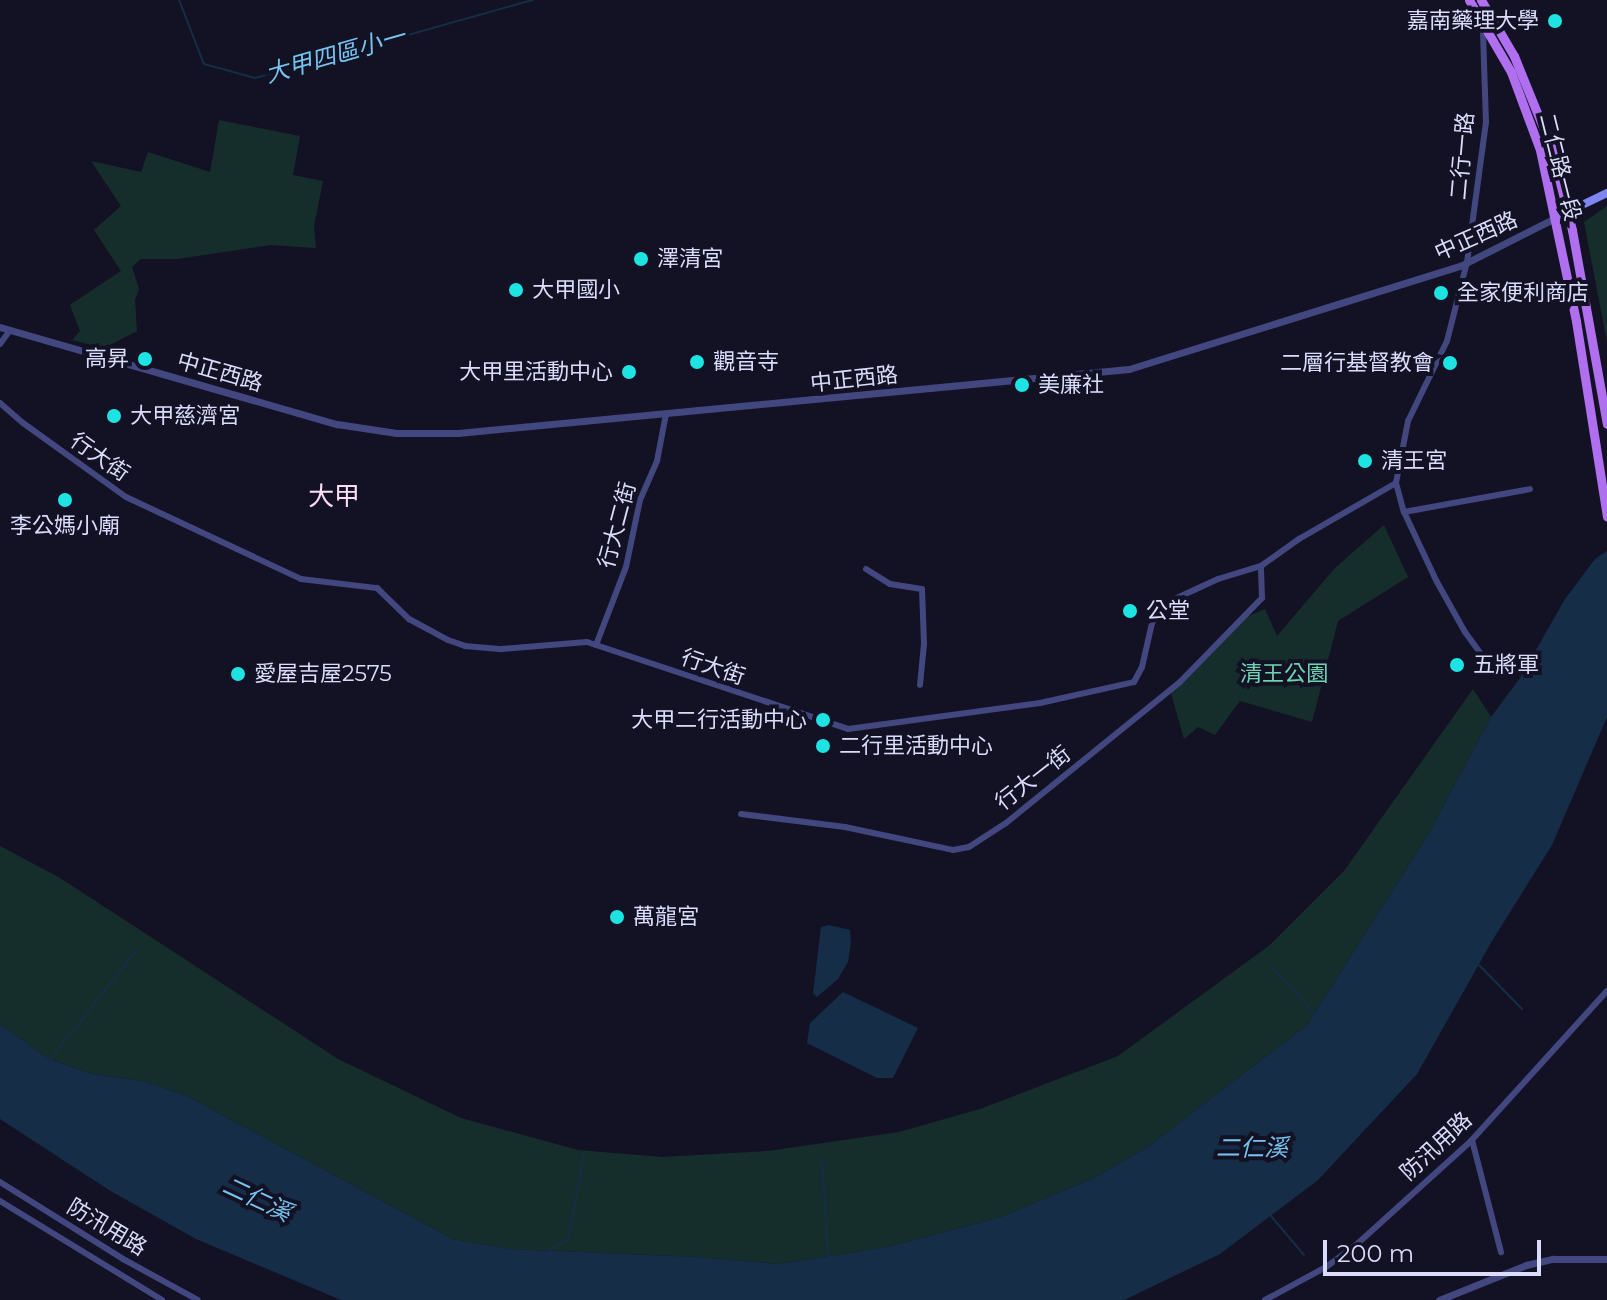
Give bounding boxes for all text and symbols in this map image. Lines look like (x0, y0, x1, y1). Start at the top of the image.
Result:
place label: 嘉南藥理大學 (1407, 8, 1539, 34)
marker: 嘉南藥理大學 (1546, 12, 1564, 30)
water label: 大甲四區小一 (262, 21, 408, 89)
street label: 二仁路一段 (1534, 110, 1586, 224)
street label: 二行一路 (1445, 111, 1479, 201)
street label: 中正西路 (1430, 206, 1522, 266)
place label: 澤清宮 (657, 246, 723, 272)
marker: 澤清宮 (632, 250, 650, 268)
place label: 大甲國小 (532, 277, 620, 303)
place label: 全家便利商店 (1457, 280, 1589, 306)
marker: 大甲國小 (507, 281, 525, 299)
marker: 全家便利商店 (1432, 284, 1450, 302)
place label: 高昇 (85, 346, 129, 372)
street label: 中正西路 (174, 347, 266, 397)
place label: 觀音寺 (713, 349, 779, 375)
marker: 高昇 (136, 350, 154, 368)
place label: 二層行基督教會 (1280, 350, 1434, 376)
marker: 觀音寺 (688, 353, 706, 371)
marker: 二層行基督教會 (1441, 354, 1459, 372)
place label: 大甲里活動中心 (459, 359, 613, 385)
street label: 中正西路 (809, 361, 899, 397)
marker: 大甲里活動中心 (620, 363, 638, 381)
place label: 美廉社 (1038, 372, 1104, 398)
marker: 美廉社 (1013, 376, 1031, 394)
place label: 大甲慈濟宮 (130, 403, 240, 429)
marker: 大甲慈濟宮 (105, 407, 123, 425)
street label: 行大街 (65, 427, 135, 487)
place label: 清王宮 (1381, 448, 1447, 474)
marker: 清王宮 (1356, 452, 1374, 470)
street label: 行大二街 (593, 479, 641, 571)
district label: 大甲 (308, 481, 360, 513)
marker: 李公媽小廟 (56, 491, 74, 509)
place label: 李公媽小廟 (10, 513, 120, 539)
place label: 公堂 (1146, 598, 1190, 624)
marker: 公堂 (1121, 602, 1139, 620)
street label: 行大街 (678, 644, 748, 690)
place label: 五將軍 (1473, 652, 1539, 678)
marker: 五將軍 (1448, 656, 1466, 674)
place label: 愛屋吉屋2575 (254, 661, 392, 687)
park label: 清王公園 (1240, 661, 1328, 687)
marker: 愛屋吉屋2575 (229, 665, 247, 683)
place label: 大甲二行活動中心 (631, 707, 807, 733)
marker: 大甲二行活動中心 (814, 711, 832, 729)
place label: 二行里活動中心 (839, 733, 993, 759)
marker: 二行里活動中心 (814, 737, 832, 755)
street label: 行大一街 (990, 741, 1076, 815)
place label: 萬龍宮 (633, 904, 699, 930)
marker: 萬龍宮 (608, 908, 626, 926)
street label: 防汛用路 (1395, 1106, 1477, 1186)
water label: 二仁溪 (1216, 1134, 1288, 1162)
water label: 二仁溪 (218, 1171, 296, 1227)
street label: 防汛用路 (62, 1193, 152, 1261)
scale bar (1327, 1224, 1545, 1274)
text: 200 m (1337, 1239, 1414, 1268)

